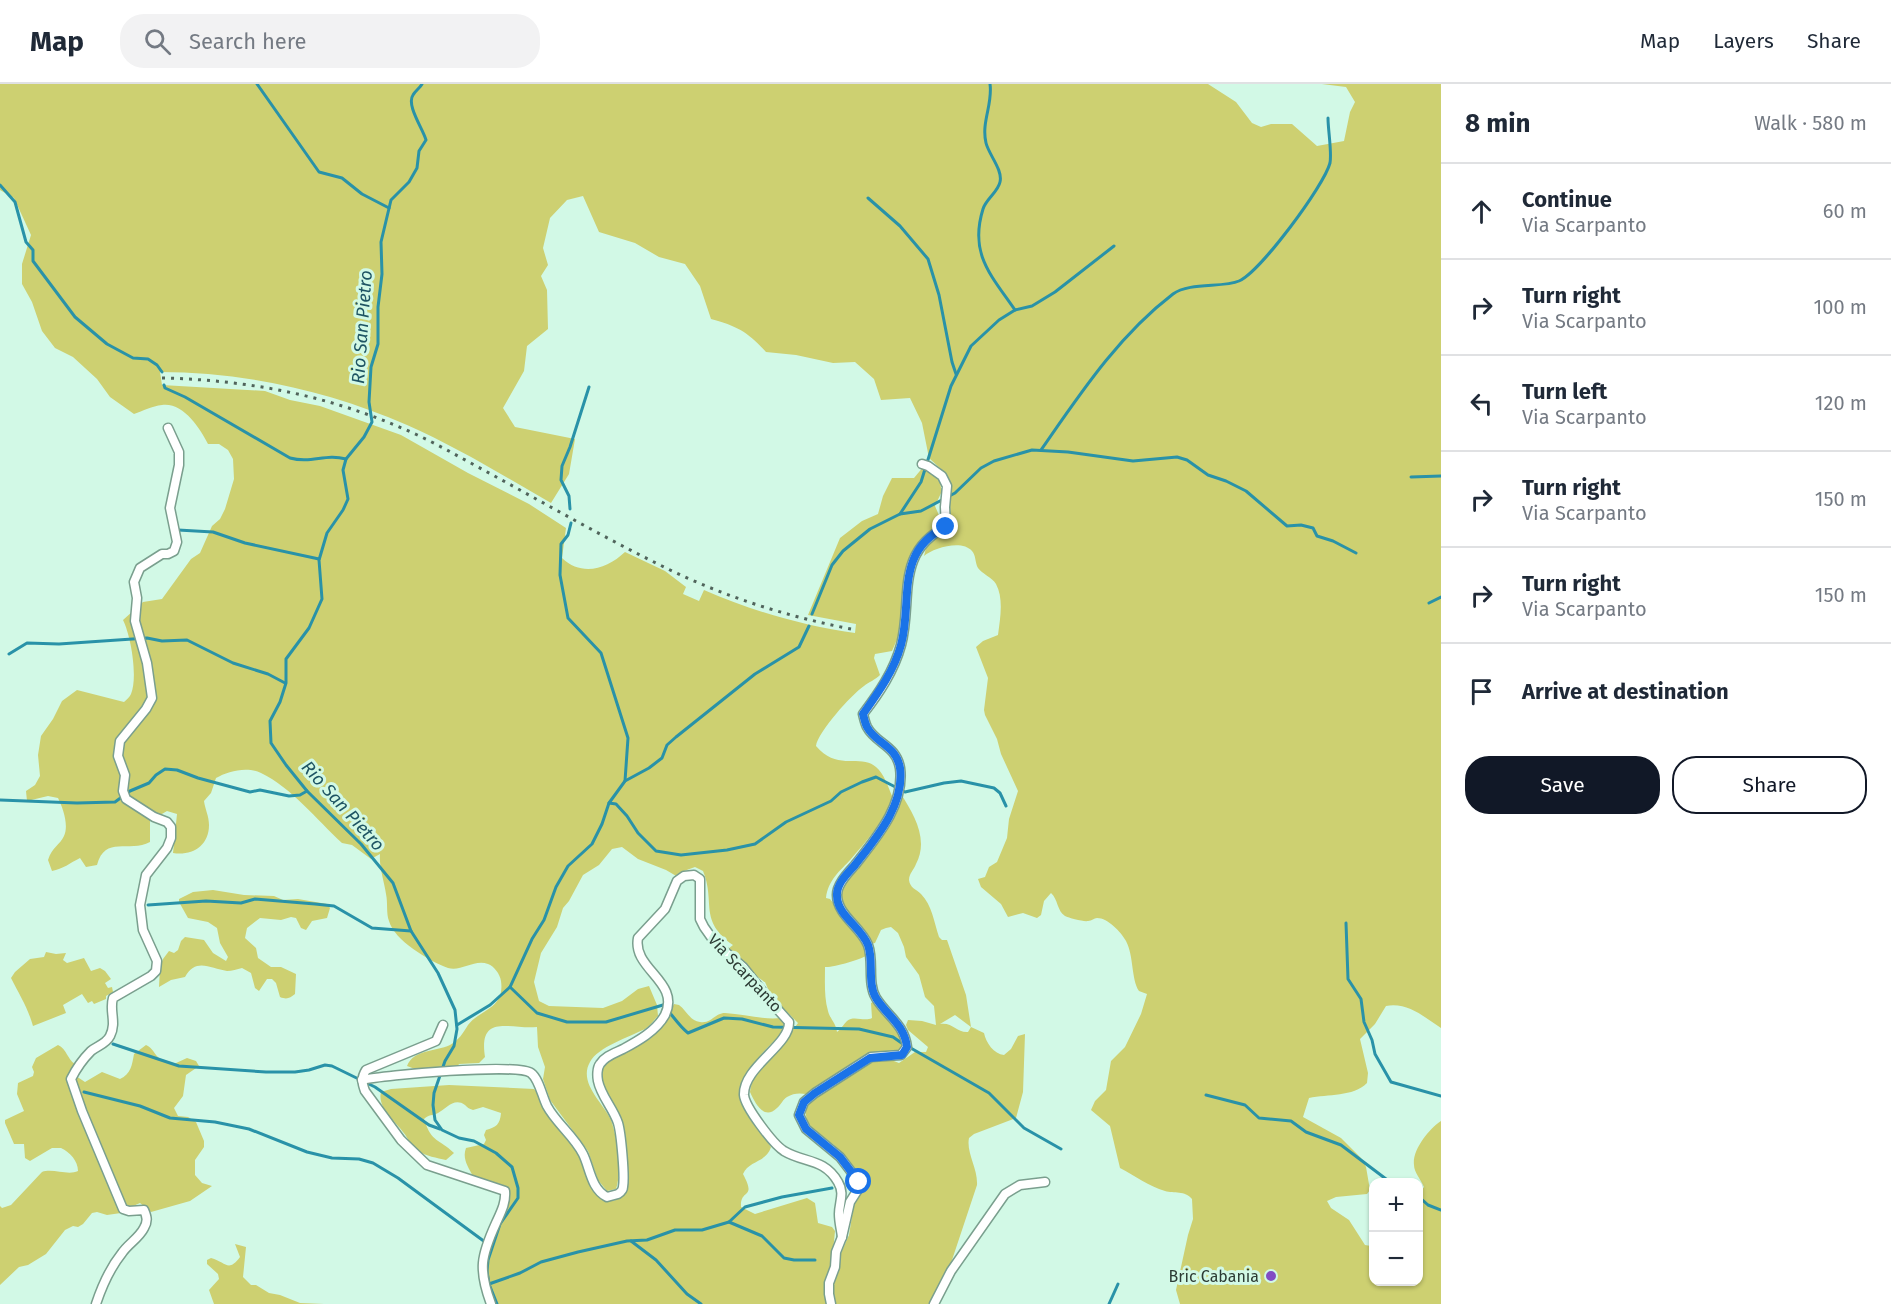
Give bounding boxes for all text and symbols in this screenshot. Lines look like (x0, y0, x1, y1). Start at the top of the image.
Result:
search box (120, 14, 540, 68)
text: Map (30, 25, 84, 58)
icon: search (141, 25, 174, 58)
text: Search here (189, 28, 307, 55)
text: Map (1640, 28, 1680, 54)
text: Layers (1713, 28, 1774, 54)
text: Share (1807, 28, 1861, 54)
text: 8 min (1465, 108, 1531, 139)
text: Walk · 580 m (1754, 111, 1867, 135)
text: Continue (1522, 186, 1612, 213)
icon: ahead (1465, 195, 1498, 228)
text: 60 m (1823, 199, 1867, 223)
text: Via Scarpanto (1522, 213, 1647, 237)
water label: Rio San Pietro (347, 270, 377, 384)
text: Turn right (1522, 282, 1621, 309)
icon: right (1465, 291, 1498, 324)
text: 100 m (1814, 295, 1867, 319)
text: Via Scarpanto (1522, 309, 1647, 333)
text: Turn left (1522, 378, 1607, 405)
icon: left (1465, 387, 1498, 420)
text: 120 m (1815, 391, 1867, 415)
text: Via Scarpanto (1522, 405, 1647, 429)
text: Turn right (1522, 474, 1621, 501)
icon: right (1465, 483, 1498, 516)
text: 150 m (1815, 487, 1867, 511)
text: Via Scarpanto (1522, 501, 1647, 525)
route end (932, 513, 958, 539)
text: Turn right (1522, 570, 1621, 597)
icon: right (1465, 579, 1498, 612)
text: 150 m (1815, 583, 1867, 607)
text: Via Scarpanto (1522, 597, 1647, 621)
icon: arrive (1465, 675, 1498, 708)
text: Arrive at destination (1522, 678, 1729, 705)
water label: Rio San Pietro (297, 756, 389, 856)
button: Save (1465, 756, 1660, 814)
button: Share (1672, 756, 1867, 814)
street label: Via Scarpanto (704, 930, 786, 1016)
route start (845, 1168, 871, 1194)
map controls (1369, 1178, 1423, 1286)
button: + (1369, 1178, 1423, 1232)
button: − (1369, 1232, 1423, 1286)
place label: Bric Cabania (1169, 1267, 1259, 1286)
marker: Bric Cabania (1264, 1269, 1278, 1283)

